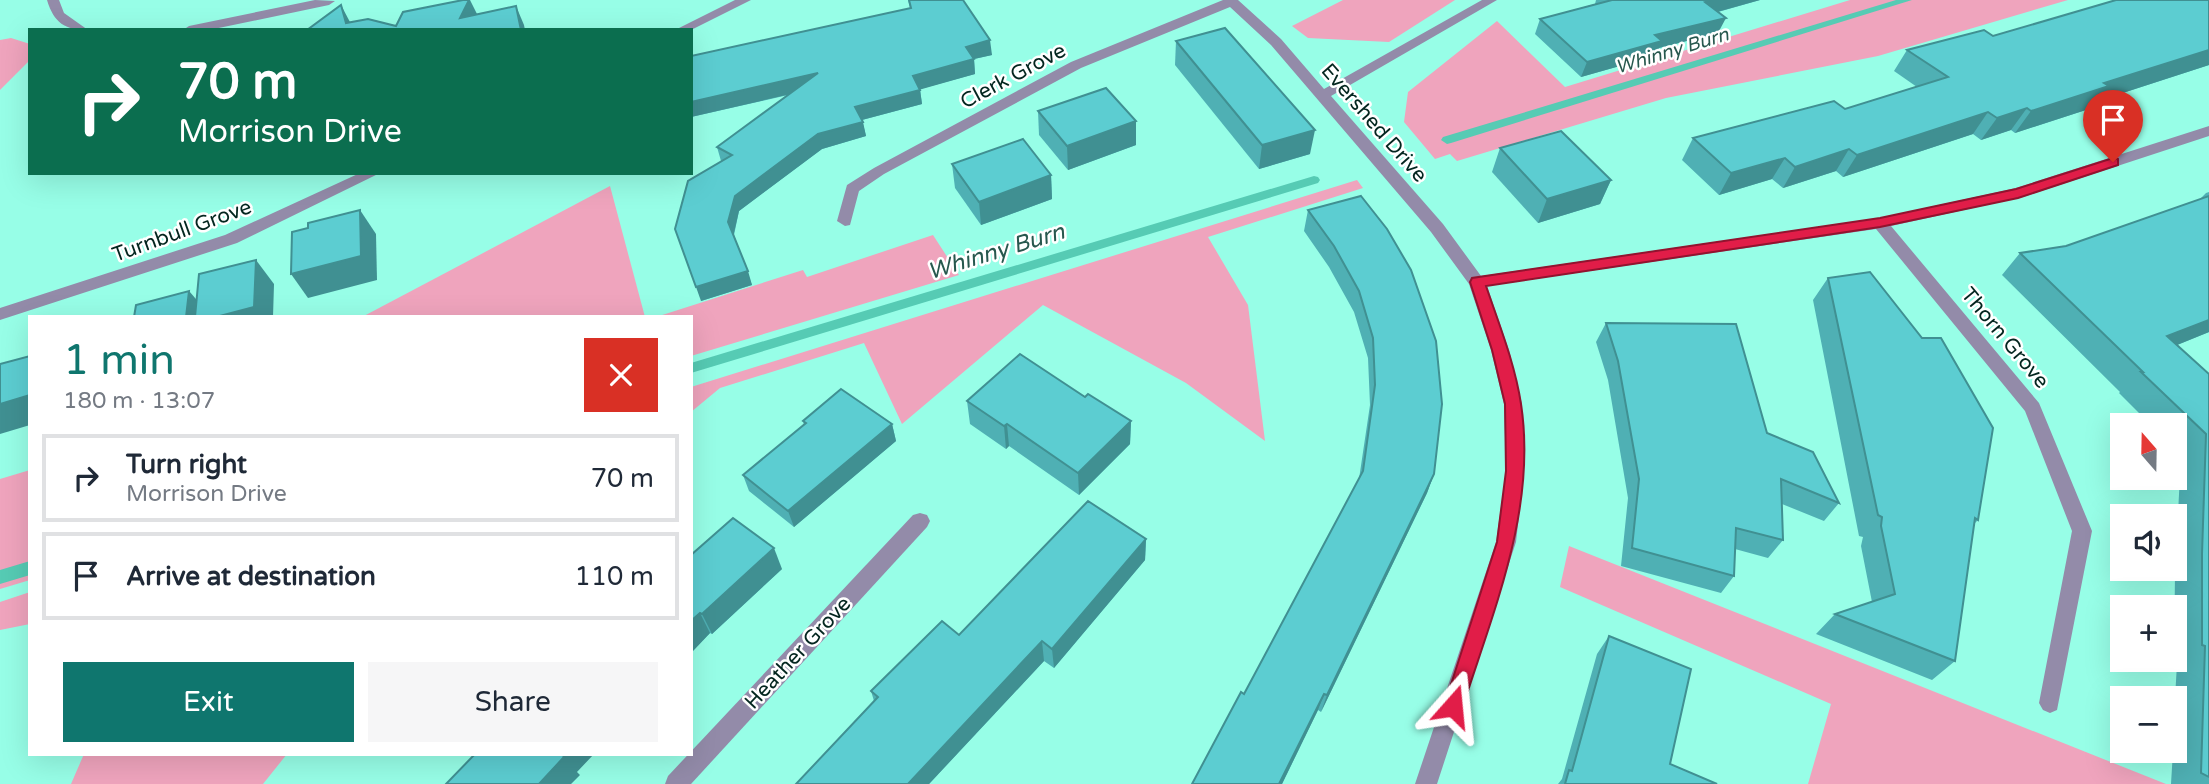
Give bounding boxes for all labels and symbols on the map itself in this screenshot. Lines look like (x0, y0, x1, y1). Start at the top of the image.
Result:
water label: Whinny Burn (1613, 23, 1732, 79)
street label: Clerk Grove (956, 38, 1070, 114)
street label: Evershed Drive (1316, 59, 1432, 188)
pin (2083, 90, 2143, 162)
street label: Turnbull Grove (109, 194, 255, 268)
water label: Whinny Burn (924, 218, 1069, 286)
street label: Thorn Grove (1956, 283, 2054, 393)
north arrow (2110, 413, 2188, 490)
street label: Heather Grove (740, 592, 856, 714)
position arrow (1416, 669, 1490, 743)

